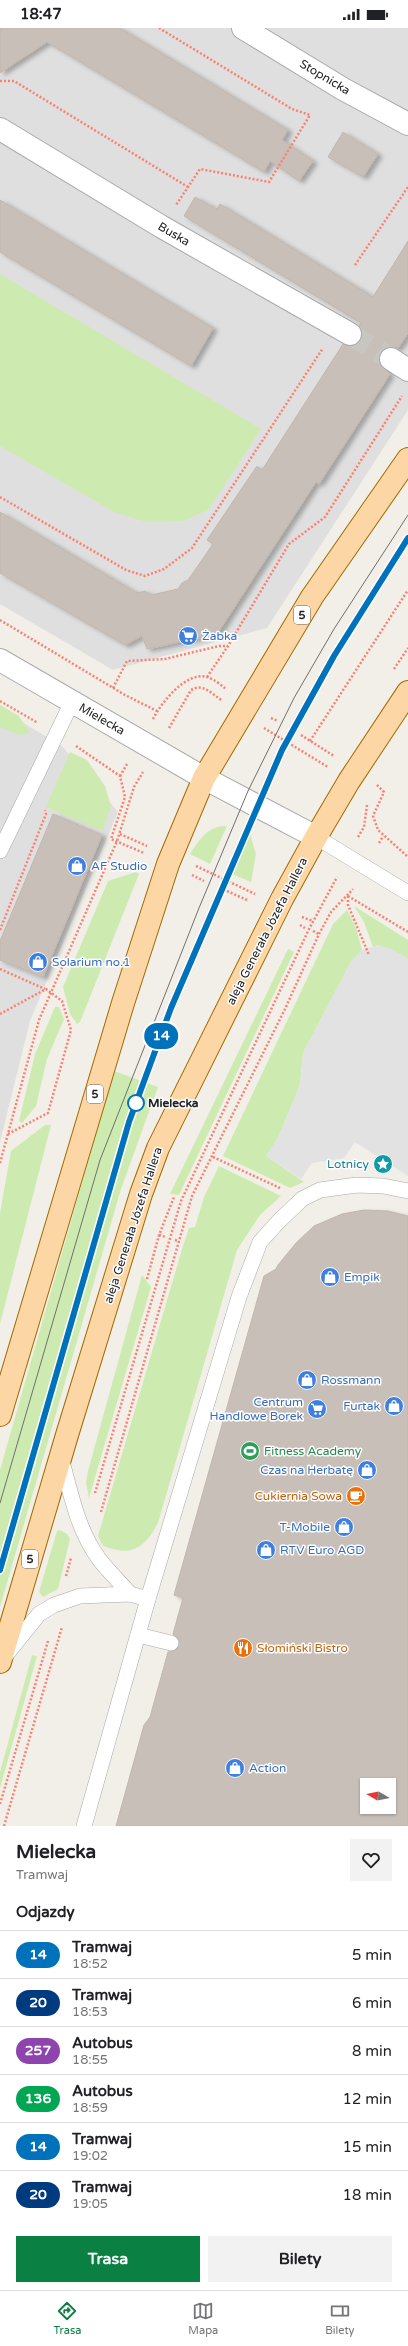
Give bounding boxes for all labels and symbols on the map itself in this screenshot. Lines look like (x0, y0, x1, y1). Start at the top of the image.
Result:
street label: Stopnicka (297, 56, 353, 98)
street label: Buska (156, 219, 192, 249)
road number: 5 (294, 606, 310, 624)
supermarket icon: Żabka (177, 625, 199, 647)
place label: Żabka (202, 629, 237, 643)
street label: Mielecka (77, 700, 127, 738)
shop icon: AF Studio (66, 855, 88, 877)
street label: aleja Generała Józefa Hallera (224, 855, 310, 1007)
place label: AF Studio (91, 859, 147, 873)
shop icon: Solarium no.1 (27, 951, 49, 973)
place label: Solarium no.1 (52, 955, 131, 969)
line badge: 14 (143, 1023, 179, 1049)
road number: 5 (87, 1085, 103, 1103)
marker: Mielecka (127, 1094, 145, 1112)
place label: Mielecka (148, 1096, 199, 1110)
street label: aleja Generała Józefa Hallera (101, 1145, 165, 1305)
place icon: Lotnicy (372, 1153, 394, 1175)
place label: Lotnicy (327, 1157, 370, 1171)
shop icon: Empik (319, 1266, 341, 1288)
place label: Empik (344, 1270, 380, 1284)
shop icon: Rossmann (296, 1369, 318, 1391)
place label: Rossmann (321, 1373, 381, 1387)
place label: Centrum Handlowe Borek (209, 1395, 303, 1423)
shop icon: Furtak (383, 1395, 405, 1417)
supermarket icon: Centrum Handlowe Borek (306, 1398, 328, 1420)
place label: Furtak (343, 1399, 380, 1413)
sports icon: Fitness Academy (239, 1440, 261, 1462)
place label: Fitness Academy (264, 1444, 362, 1458)
shop icon: Czas na Herbatę (356, 1459, 378, 1481)
place label: Czas na Herbatę (260, 1463, 353, 1477)
cafe icon: Cukiernia Sowa (345, 1485, 367, 1507)
place label: Cukiernia Sowa (255, 1489, 342, 1503)
shop icon: T-Mobile (333, 1516, 355, 1538)
place label: T-Mobile (280, 1520, 330, 1534)
shop icon: RTV Euro AGD (255, 1539, 277, 1561)
place label: RTV Euro AGD (280, 1543, 364, 1557)
road number: 5 (22, 1550, 38, 1568)
restaurant icon: Słomiński Bistro (232, 1637, 254, 1659)
place label: Słomiński Bistro (257, 1641, 348, 1655)
shop icon: Action (224, 1757, 246, 1779)
place label: Action (249, 1761, 286, 1775)
north arrow (360, 1778, 396, 1814)

